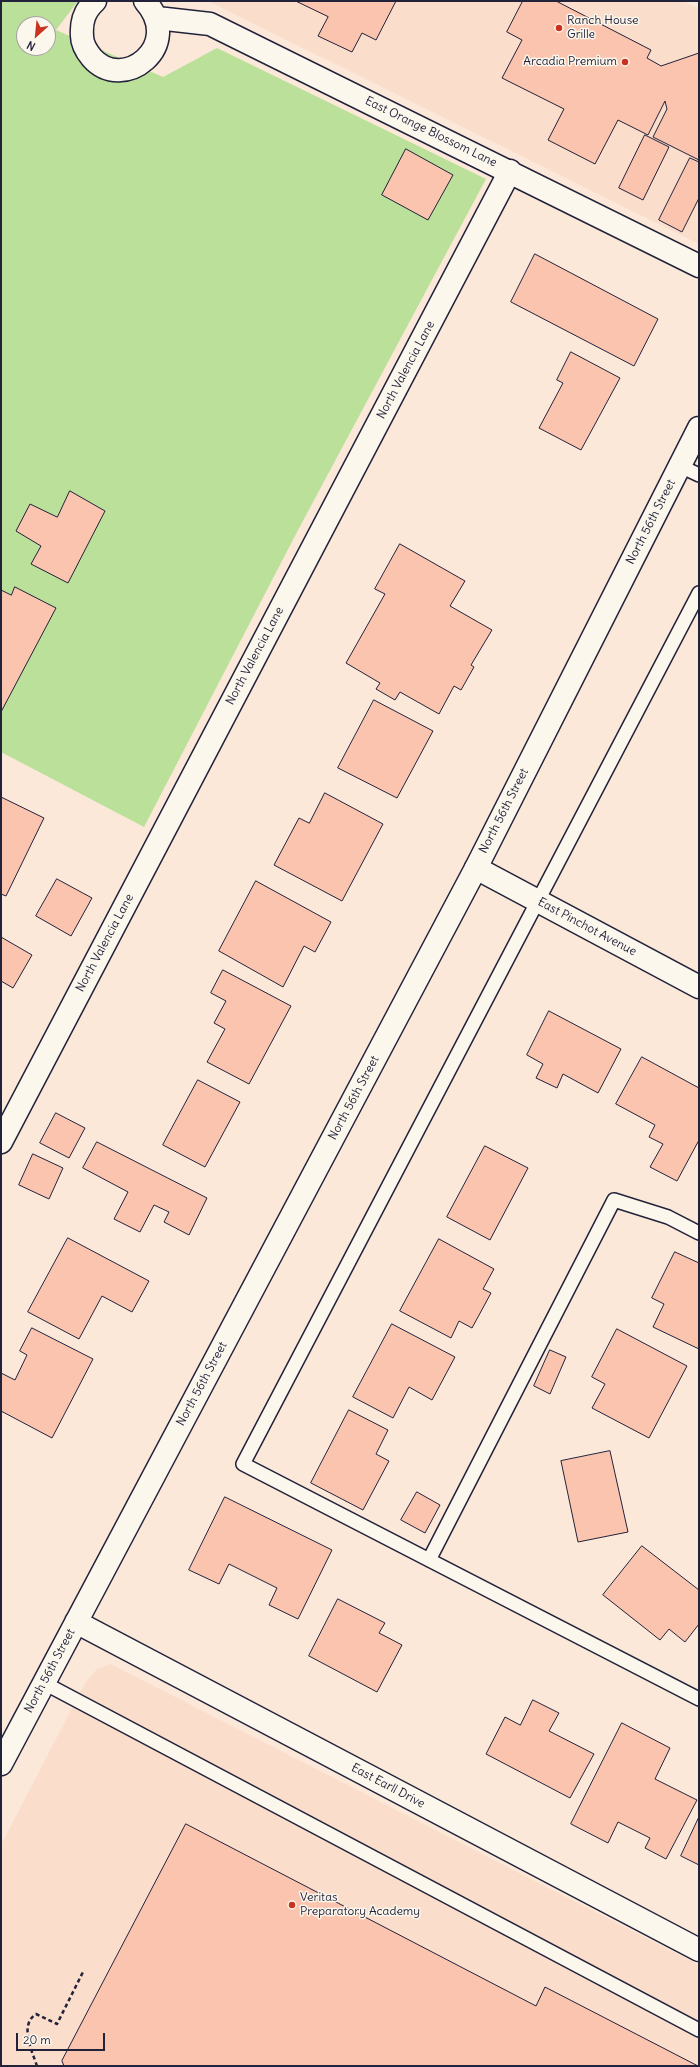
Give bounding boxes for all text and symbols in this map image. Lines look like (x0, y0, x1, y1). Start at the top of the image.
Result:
place label: Ranch House Grille (567, 14, 639, 42)
north arrow (16, 16, 56, 56)
marker: Ranch House Grille (554, 23, 564, 33)
text: N (24, 38, 38, 54)
place label: Arcadia Premium (523, 55, 617, 69)
marker: Arcadia Premium (620, 57, 630, 67)
street label: East Orange Blossom Lane (363, 94, 499, 170)
street label: North Valencia Lane (374, 319, 438, 421)
street label: North 56th Street (623, 477, 679, 567)
street label: North Valencia Lane (223, 605, 287, 707)
street label: North 56th Street (476, 766, 532, 856)
street label: North Valencia Lane (73, 892, 137, 994)
street label: East Pinchot Avenue (535, 895, 639, 959)
street label: North 56th Street (326, 1053, 382, 1143)
street label: North 56th Street (174, 1339, 230, 1429)
street label: North 56th Street (22, 1626, 78, 1716)
street label: East Earll Drive (349, 1761, 427, 1811)
place label: Veritas Preparatory Academy (300, 1891, 420, 1919)
marker: Veritas Preparatory Academy (287, 1900, 297, 1910)
scale bar (18, 2025, 107, 2051)
text: 20 m (23, 2032, 51, 2047)

